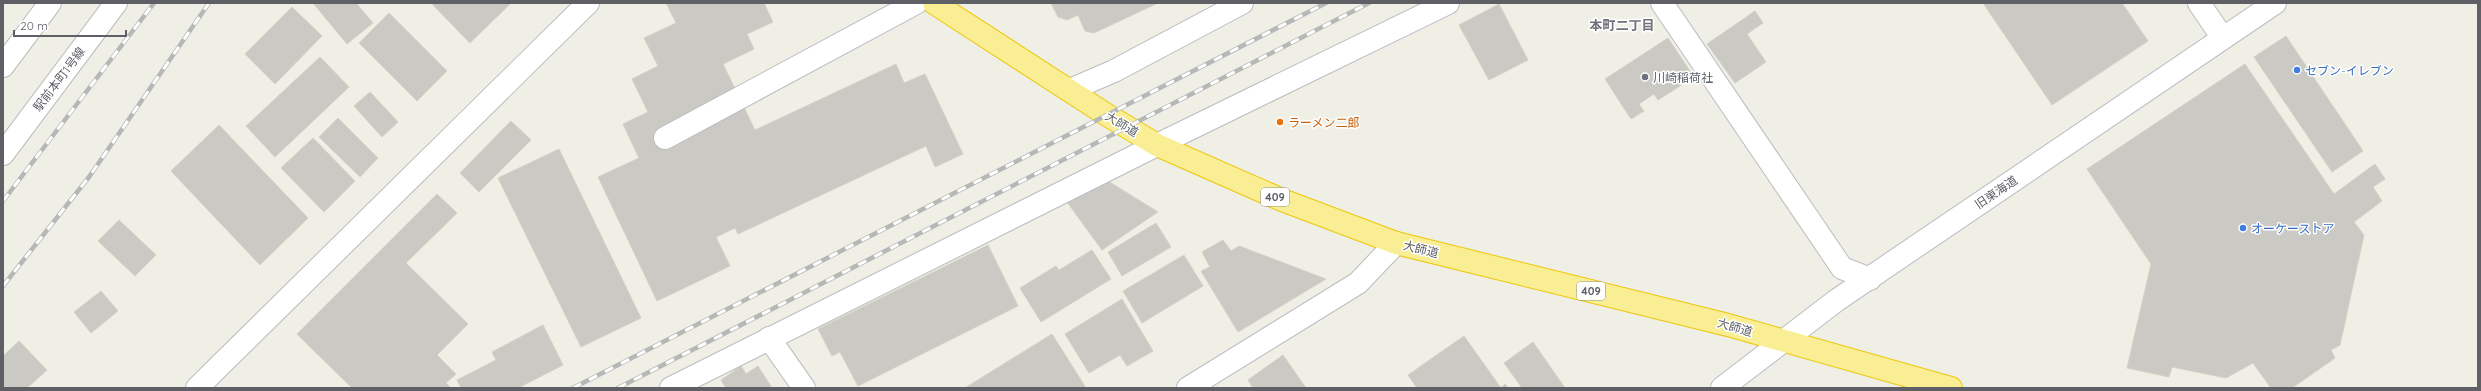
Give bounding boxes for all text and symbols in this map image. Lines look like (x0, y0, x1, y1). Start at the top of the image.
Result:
scale bar (14, 12, 126, 38)
district label: 本町二丁目 (1589, 17, 1655, 33)
text: 20 m (20, 18, 48, 33)
street label: 駅前本町1号線 (30, 44, 88, 114)
place label: セブン-イレブン (2305, 63, 2394, 78)
marker: セブン-イレブン (2292, 65, 2302, 75)
place label: 川崎稲荷社 (1653, 70, 1713, 85)
marker: 川崎稲荷社 (1640, 72, 1650, 82)
street label: 大師道 (1103, 108, 1141, 140)
place label: ラーメン二郎 (1288, 115, 1360, 130)
marker: ラーメン二郎 (1275, 117, 1285, 127)
street label: 旧東海道 (1972, 172, 2020, 212)
road number: 409 (1261, 188, 1289, 206)
place label: オーケーストア (2251, 221, 2334, 236)
marker: オーケーストア (2238, 223, 2248, 233)
street label: 大師道 (1402, 237, 1440, 261)
road number: 409 (1577, 282, 1605, 300)
street label: 大師道 (1716, 315, 1754, 339)

